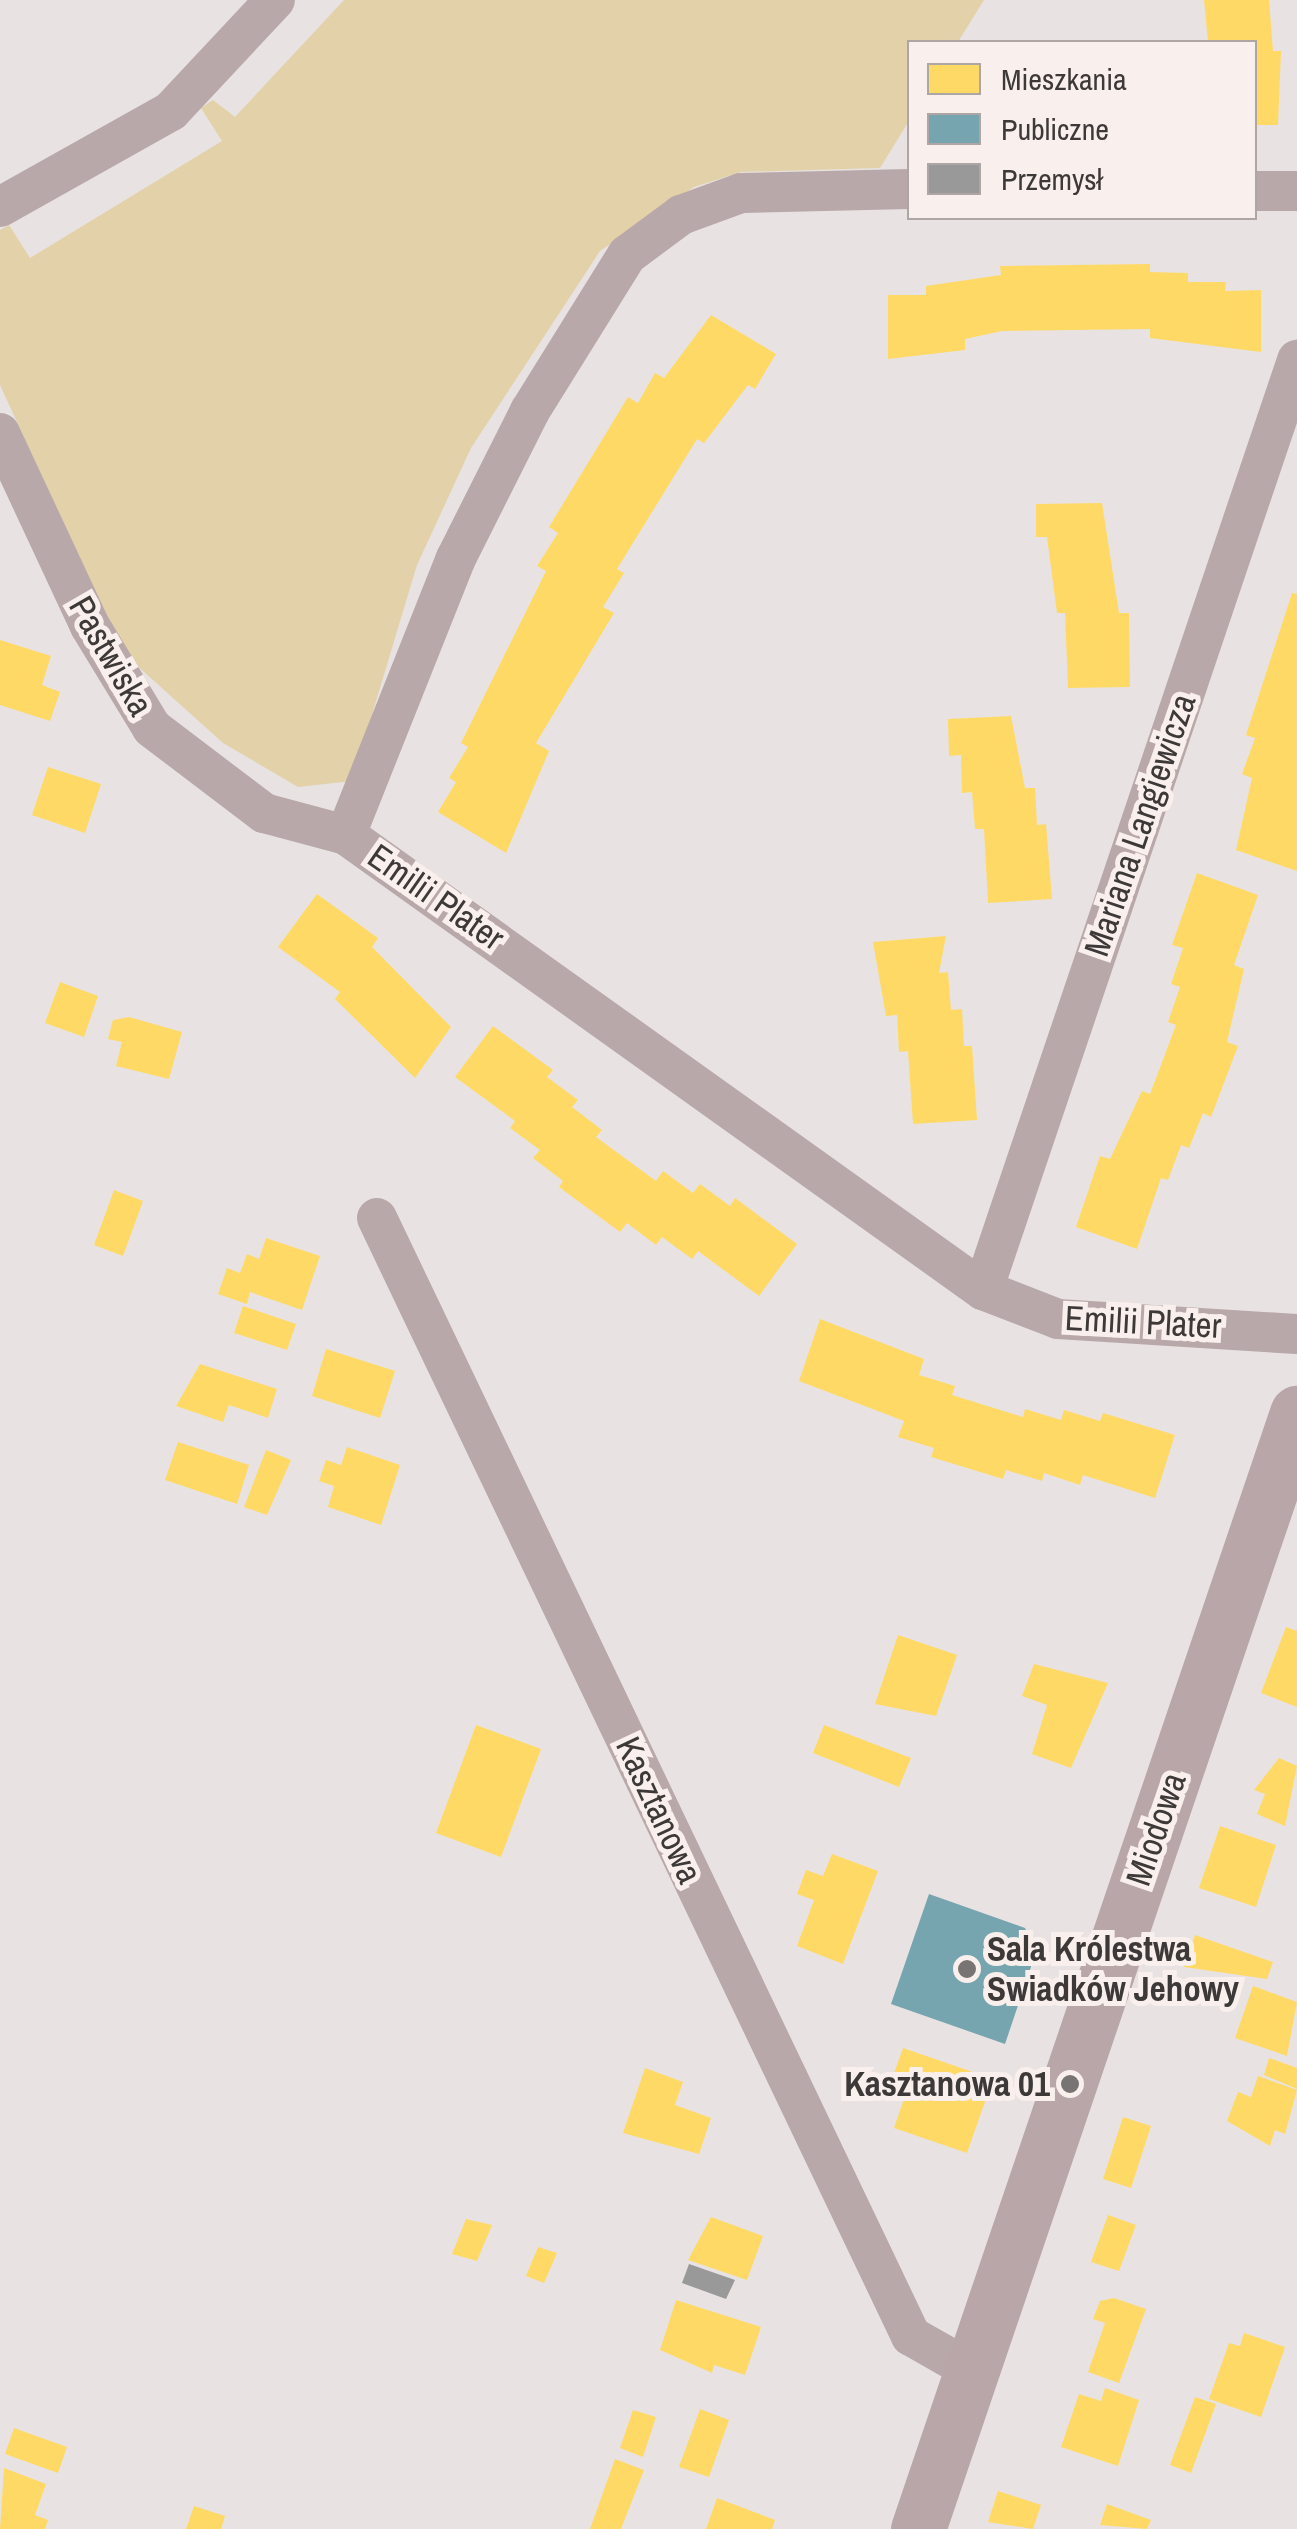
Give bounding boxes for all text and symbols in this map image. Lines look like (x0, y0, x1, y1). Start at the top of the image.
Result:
legend (907, 40, 1257, 220)
text: Mieszkania (1001, 59, 1127, 99)
text: Publiczne (1001, 109, 1109, 149)
text: Przemysł (1001, 159, 1102, 199)
street label: Pastwiska (60, 589, 162, 723)
street label: Mariana Langiewicza (1075, 688, 1205, 962)
street label: Emilii Plater (360, 835, 512, 959)
street label: Emilii Plater (1064, 1297, 1222, 1347)
street label: Kasztanowa (607, 1730, 711, 1890)
street label: Miodowa (1117, 1767, 1195, 1891)
place label: Sala Królestwa Swiadków Jehowy (987, 1928, 1239, 2010)
marker: Sala Królestwa Swiadków Jehowy (956, 1958, 978, 1980)
place label: Kasztanowa 01 (844, 2063, 1050, 2105)
marker: Kasztanowa 01 (1059, 2073, 1081, 2095)

